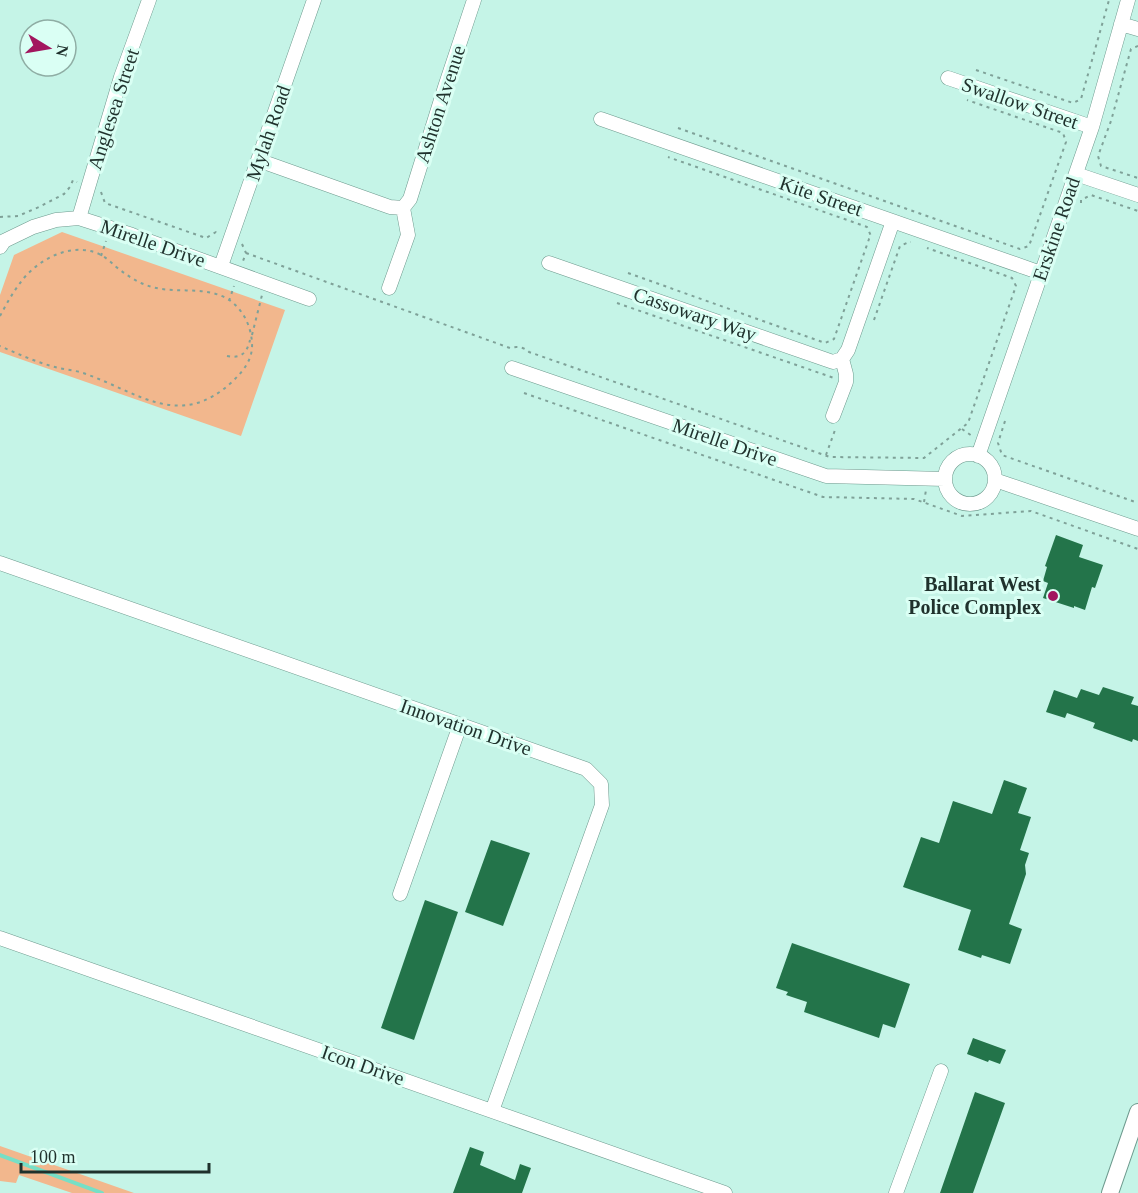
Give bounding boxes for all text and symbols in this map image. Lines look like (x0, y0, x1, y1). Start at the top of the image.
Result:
north arrow (18, 18, 78, 78)
street label: Ashton Avenue (411, 42, 469, 166)
text: N (53, 43, 72, 58)
street label: Anglesea Street (83, 45, 144, 173)
street label: Swallow Street (959, 73, 1082, 133)
street label: Mylah Road (241, 82, 296, 184)
street label: Kite Street (777, 172, 866, 221)
street label: Erskine Road (1028, 174, 1084, 284)
street label: Mirelle Drive (98, 215, 208, 271)
street label: Cassowary Way (630, 283, 759, 346)
street label: Mirelle Drive (670, 414, 780, 470)
place label: Ballarat West Police Complex (908, 573, 1041, 619)
marker: Ballarat West Police Complex (1046, 589, 1060, 603)
street label: Innovation Drive (398, 694, 535, 760)
street label: Icon Drive (319, 1041, 407, 1089)
scale bar (21, 1136, 208, 1174)
text: 100 m (30, 1147, 76, 1167)

